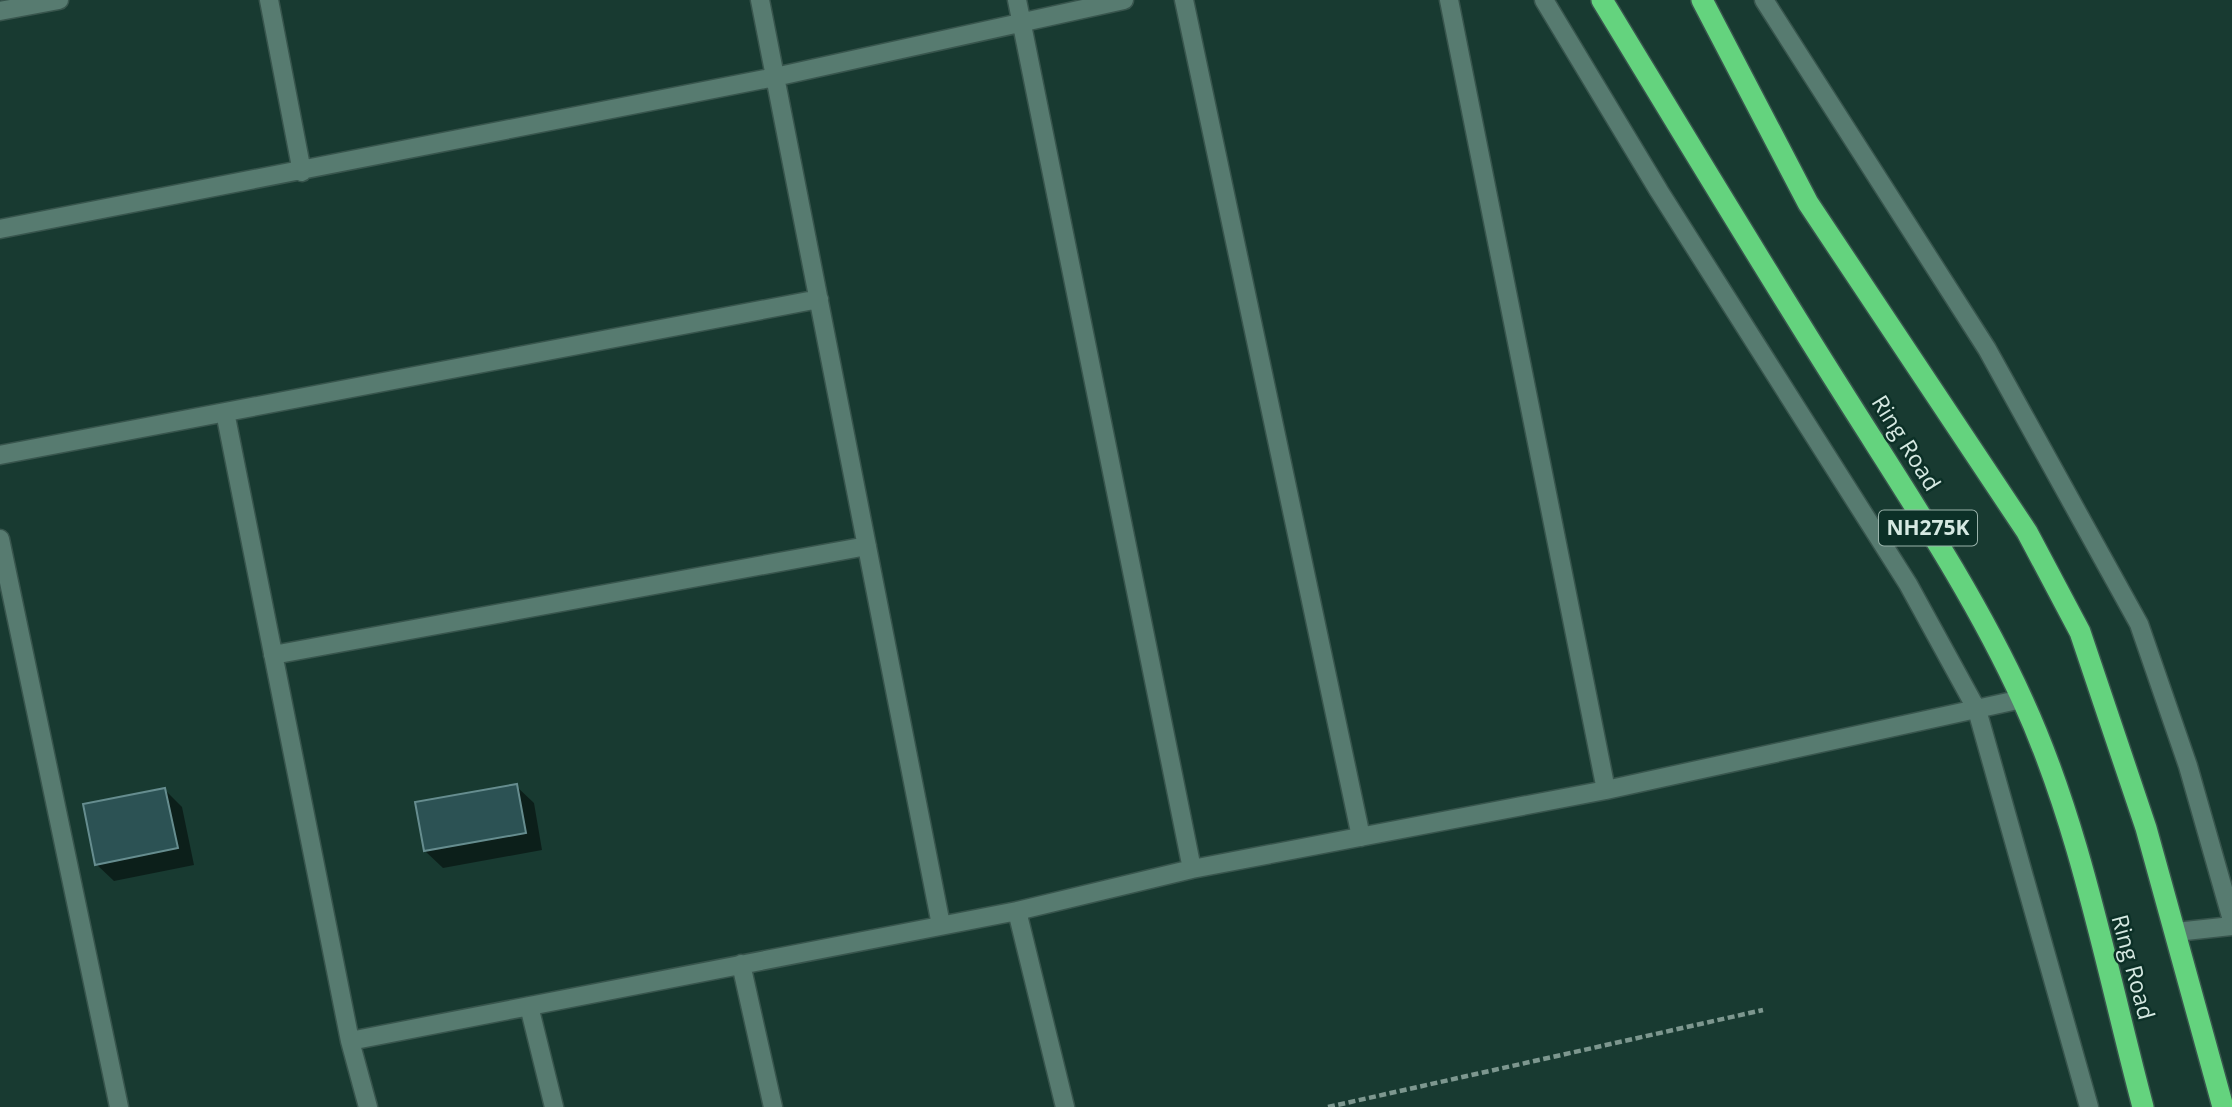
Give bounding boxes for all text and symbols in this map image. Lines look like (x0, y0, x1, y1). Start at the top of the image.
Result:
street label: Ring Road (1865, 388, 1949, 497)
road number: NH275K (1879, 510, 1977, 546)
street label: Ring Road (2105, 911, 2163, 1023)

